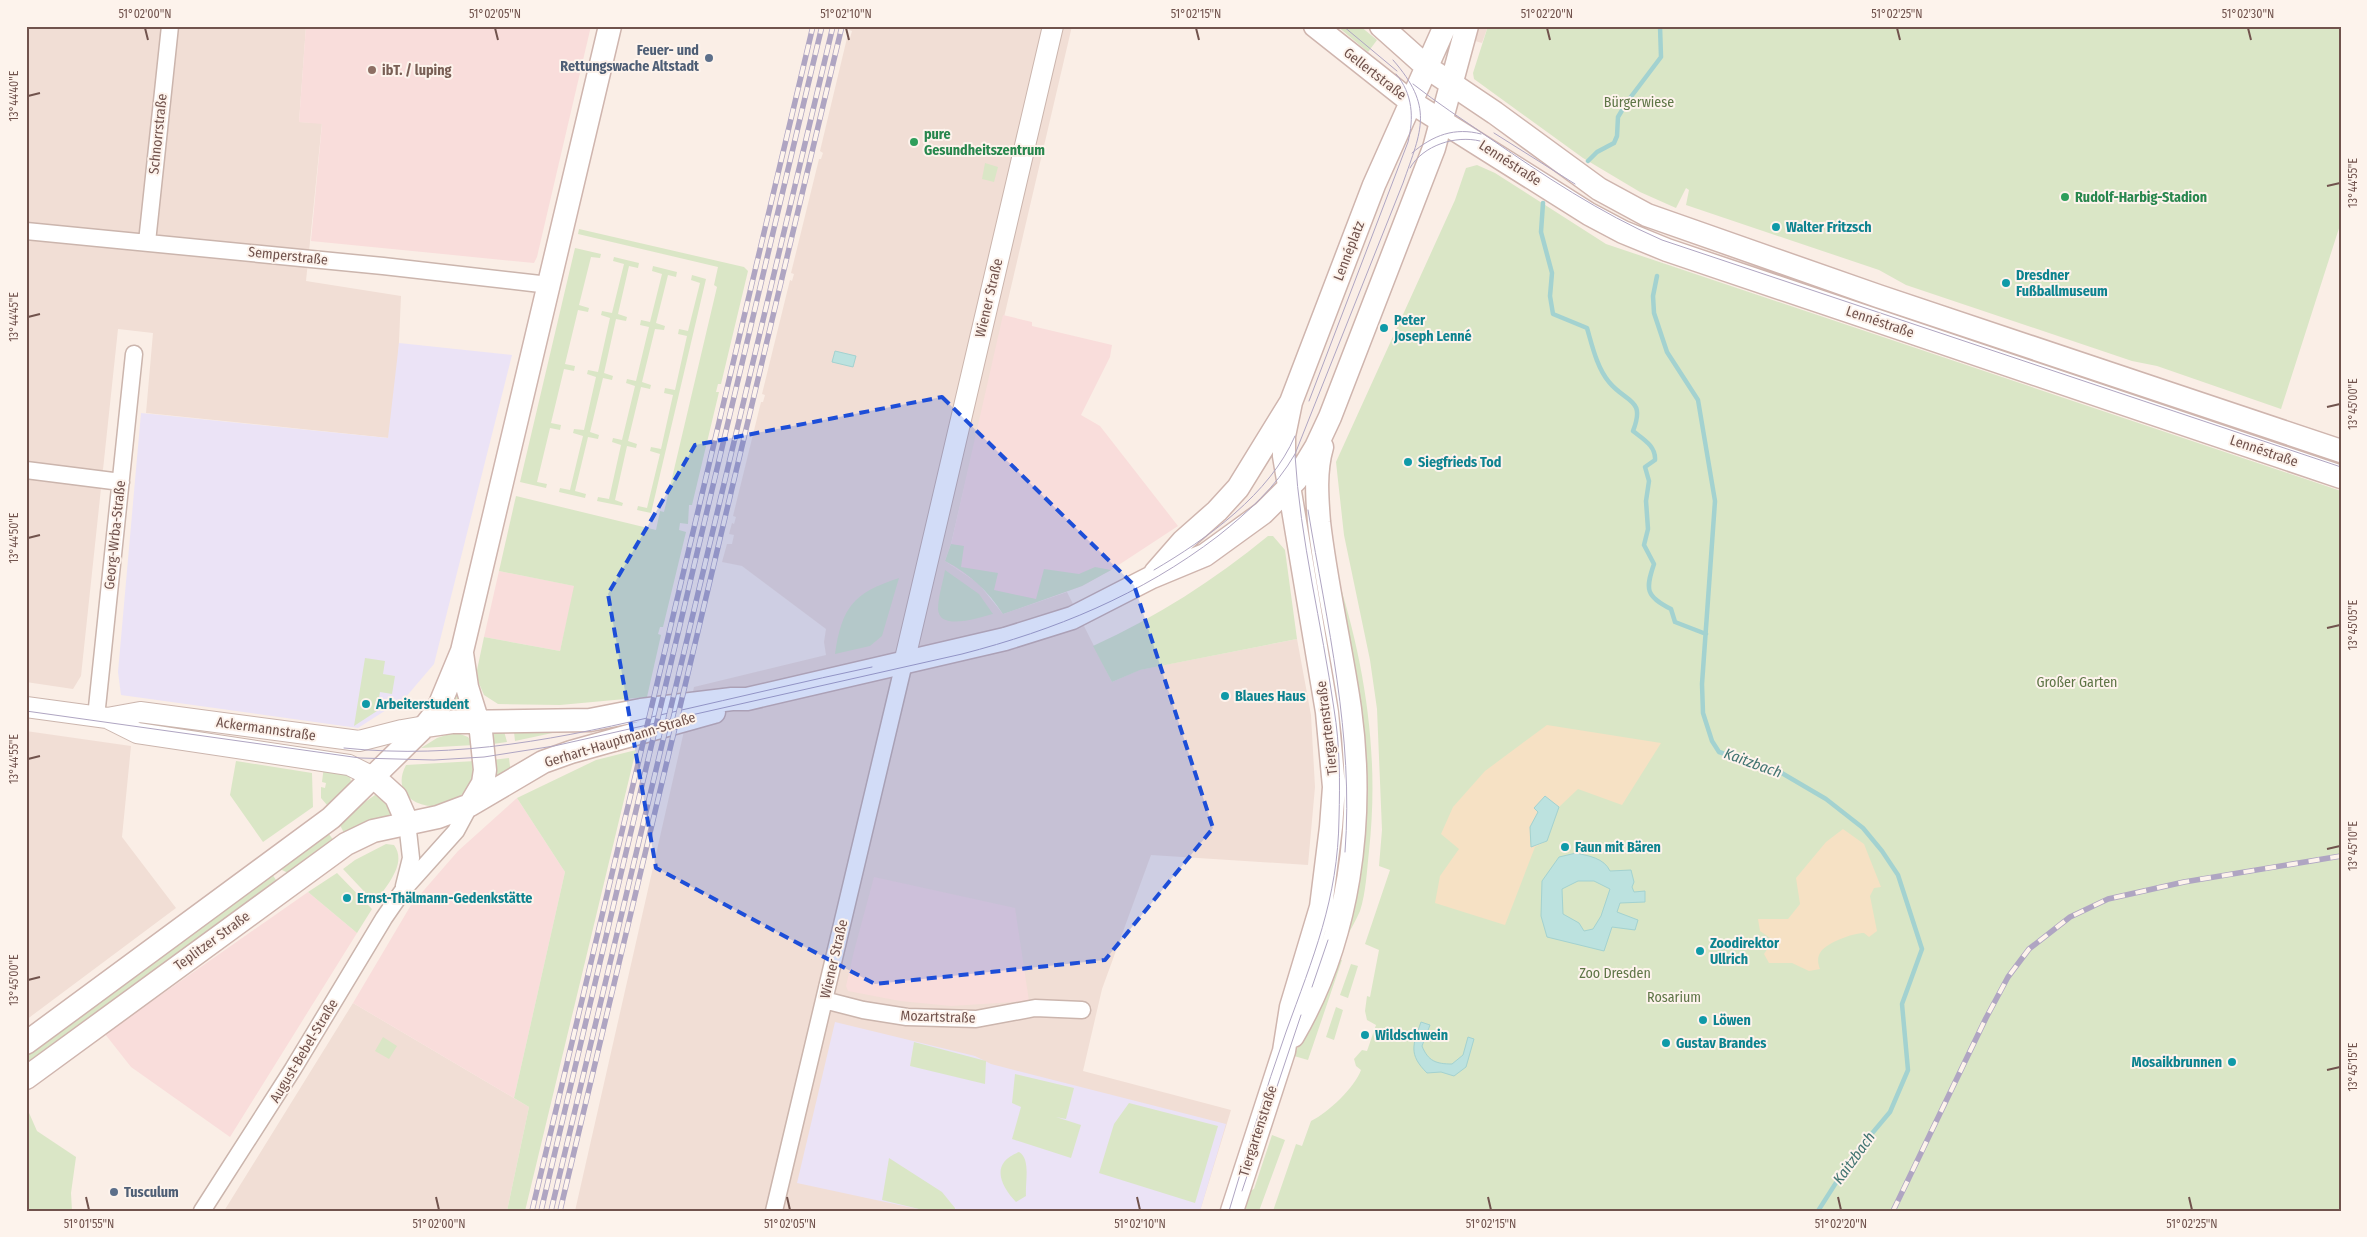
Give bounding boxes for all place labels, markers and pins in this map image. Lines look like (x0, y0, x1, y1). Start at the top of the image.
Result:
place label: Feuer- und Rettungswache Altstadt (560, 42, 700, 75)
marker: Feuer- und Rettungswache Altstadt (703, 52, 715, 64)
place label: ibT. / luping (382, 62, 451, 79)
marker: ibT. / luping (366, 64, 378, 76)
place label: pure Gesundheitszentrum (924, 126, 1045, 159)
marker: pure Gesundheitszentrum (908, 136, 920, 148)
place label: Rudolf-Harbig-Stadion (2075, 189, 2207, 206)
marker: Rudolf-Harbig-Stadion (2059, 191, 2071, 203)
place label: Walter Fritzsch (1786, 219, 1872, 236)
marker: Walter Fritzsch (1770, 221, 1782, 233)
place label: Dresdner Fußballmuseum (2016, 267, 2108, 300)
marker: Dresdner Fußballmuseum (2000, 277, 2012, 289)
place label: Peter Joseph Lenné (1393, 312, 1472, 345)
marker: Peter Joseph Lenné (1378, 322, 1390, 334)
place label: Siegfrieds Tod (1418, 454, 1501, 471)
marker: Siegfrieds Tod (1402, 456, 1414, 468)
place label: Blaues Haus (1235, 688, 1306, 705)
marker: Blaues Haus (1219, 690, 1231, 702)
place label: Arbeiterstudent (375, 696, 470, 713)
marker: Arbeiterstudent (360, 698, 372, 710)
place label: Faun mit Bären (1575, 839, 1661, 856)
marker: Faun mit Bären (1559, 841, 1571, 853)
place label: Ernst-Thälmann-Gedenkstätte (357, 890, 532, 907)
marker: Ernst-Thälmann-Gedenkstätte (341, 892, 353, 904)
place label: Zoodirektor Ullrich (1710, 935, 1780, 968)
marker: Zoodirektor Ullrich (1694, 945, 1706, 957)
place label: Löwen (1713, 1012, 1751, 1029)
marker: Löwen (1697, 1014, 1709, 1026)
place label: Wildschwein (1375, 1027, 1448, 1044)
marker: Wildschwein (1359, 1029, 1371, 1041)
place label: Gustav Brandes (1676, 1035, 1766, 1052)
marker: Gustav Brandes (1660, 1037, 1672, 1049)
place label: Mosaikbrunnen (2132, 1054, 2222, 1071)
marker: Mosaikbrunnen (2226, 1056, 2238, 1068)
place label: Tusculum (124, 1184, 179, 1201)
marker: Tusculum (108, 1186, 120, 1198)

